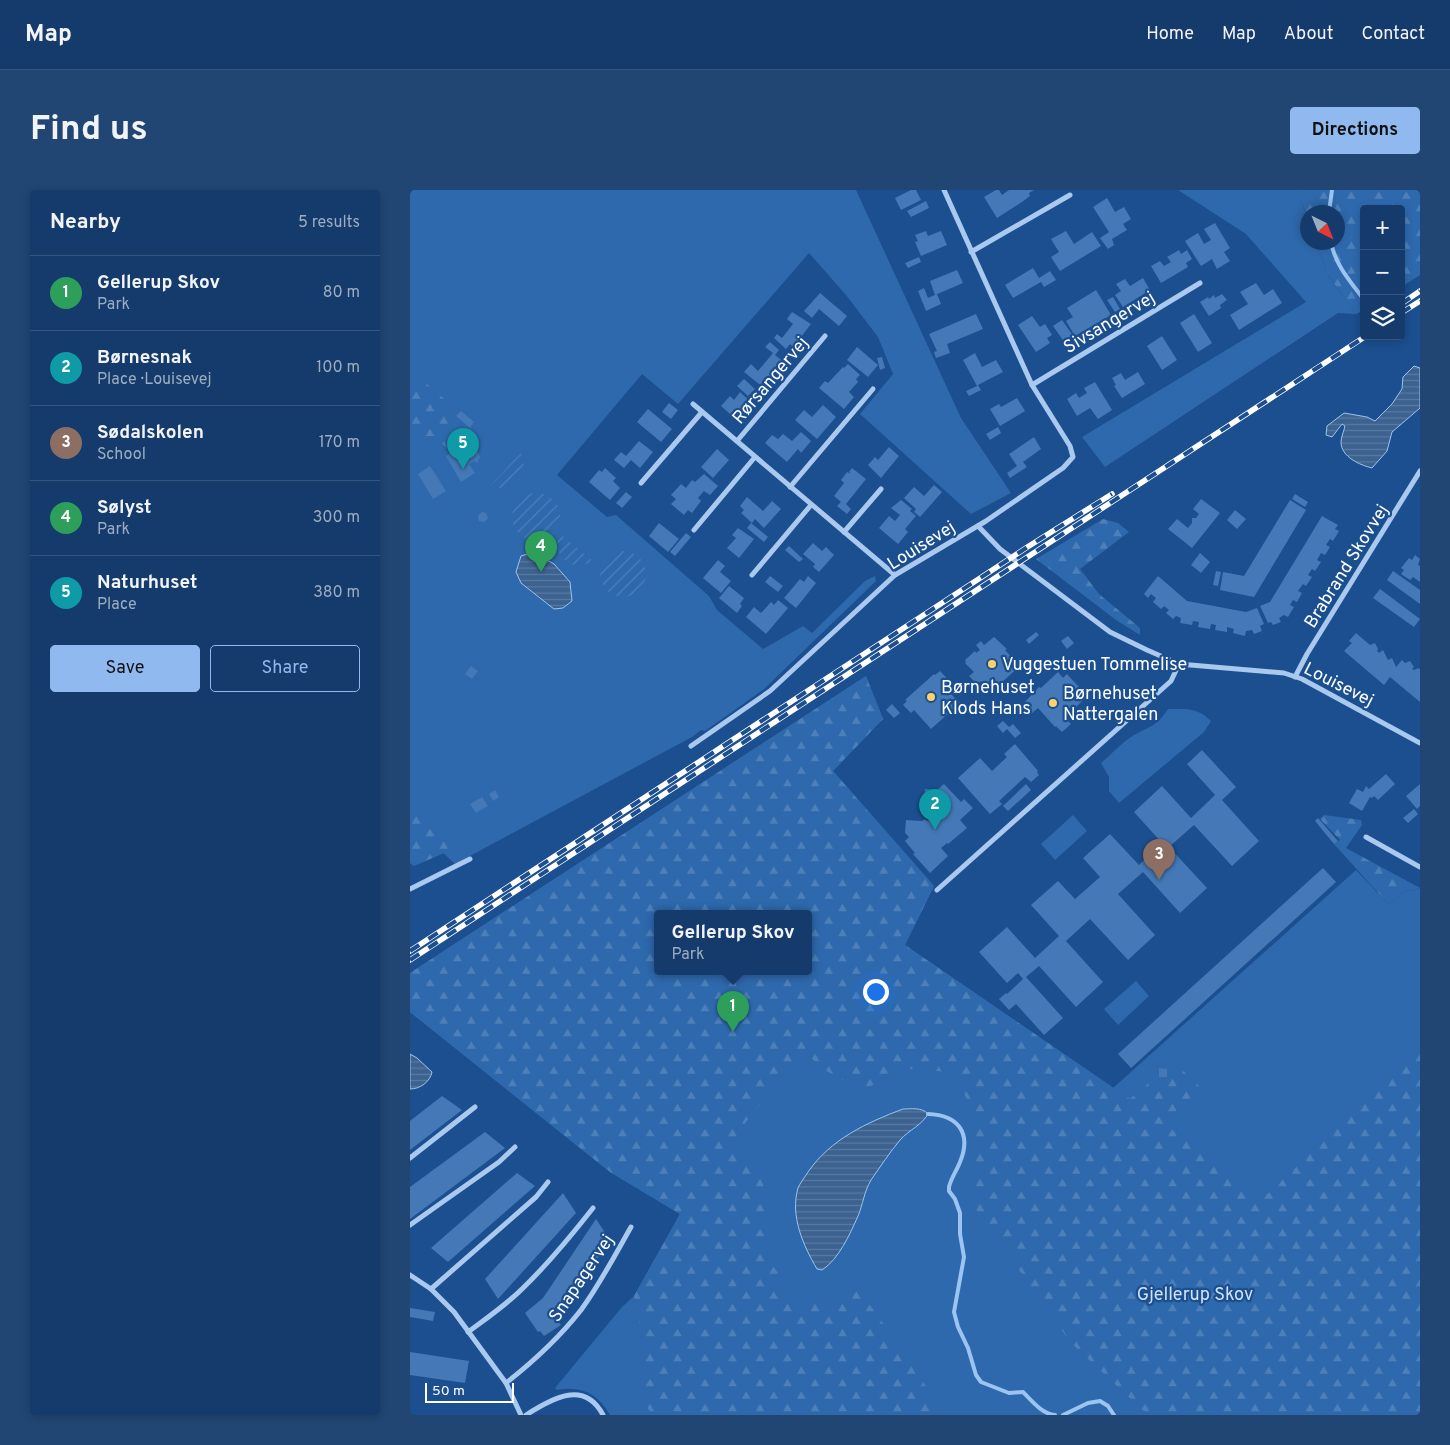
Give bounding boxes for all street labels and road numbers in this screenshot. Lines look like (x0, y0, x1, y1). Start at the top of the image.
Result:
street label: Sivsangervej (1060, 287, 1160, 360)
street label: Rørsangervej (728, 333, 814, 429)
street label: Brabrand Skovvej (1300, 501, 1395, 633)
street label: Louisevej (884, 516, 960, 576)
street label: Louisevej (1299, 658, 1377, 713)
street label: Snapagervej (544, 1230, 620, 1327)

